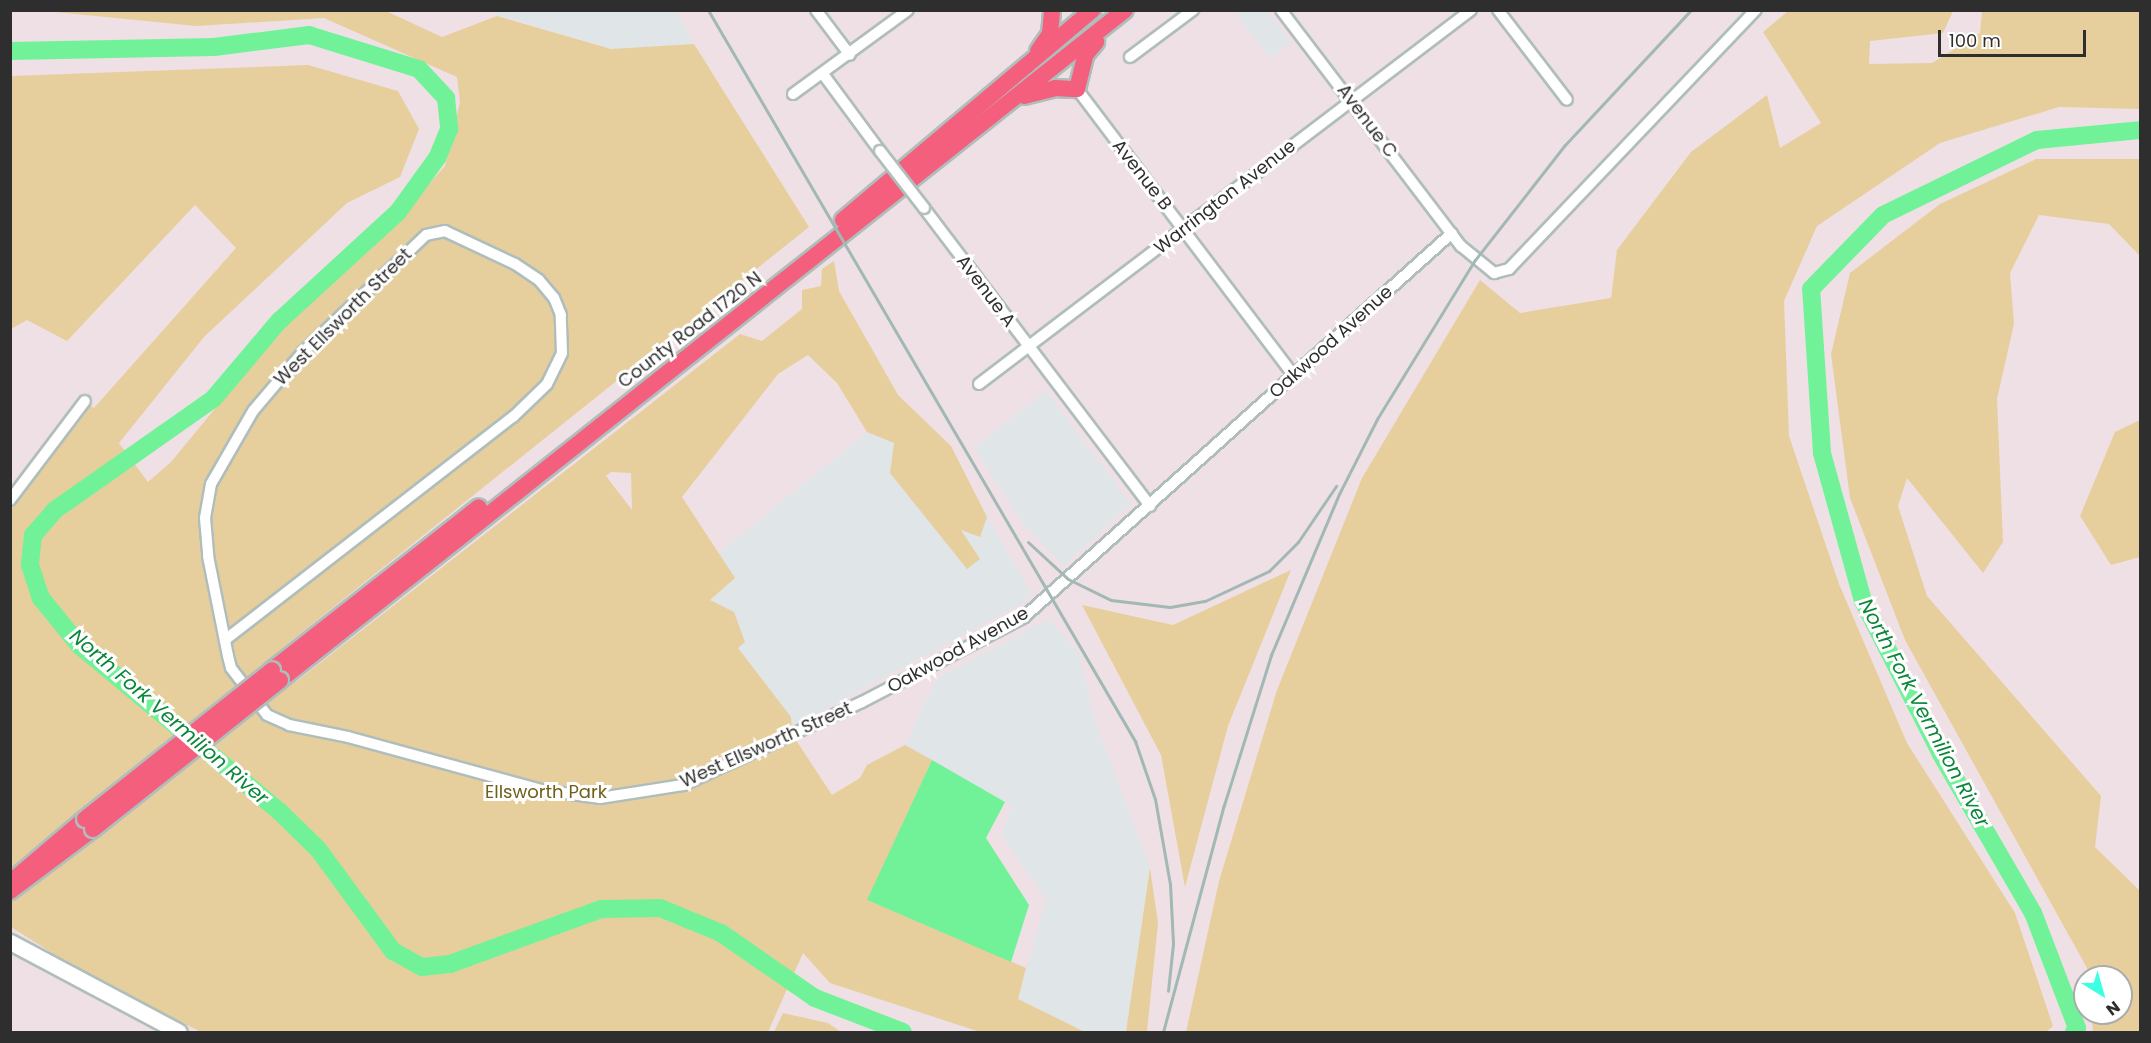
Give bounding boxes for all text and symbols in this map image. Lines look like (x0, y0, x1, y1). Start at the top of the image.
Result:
scale bar (1941, 18, 2090, 56)
text: 100 m (1949, 28, 2001, 53)
street label: Avenue C (1332, 80, 1402, 162)
street label: Avenue B (1108, 135, 1176, 215)
street label: Warrington Avenue (1150, 135, 1300, 259)
street label: West Ellsworth Street (270, 244, 416, 390)
street label: Avenue A (952, 251, 1020, 331)
street label: County Road 1720 N (614, 267, 766, 393)
street label: Oakwood Avenue (1265, 281, 1397, 403)
water label: North Fork Vermilion River (1853, 595, 1995, 831)
street label: Oakwood Avenue (884, 602, 1032, 698)
water label: North Fork Vermilion River (65, 624, 273, 810)
street label: West Ellsworth Street (677, 697, 855, 793)
park label: Ellsworth Park (485, 781, 607, 803)
north arrow (2073, 965, 2133, 1025)
text: N (2101, 995, 2125, 1021)

